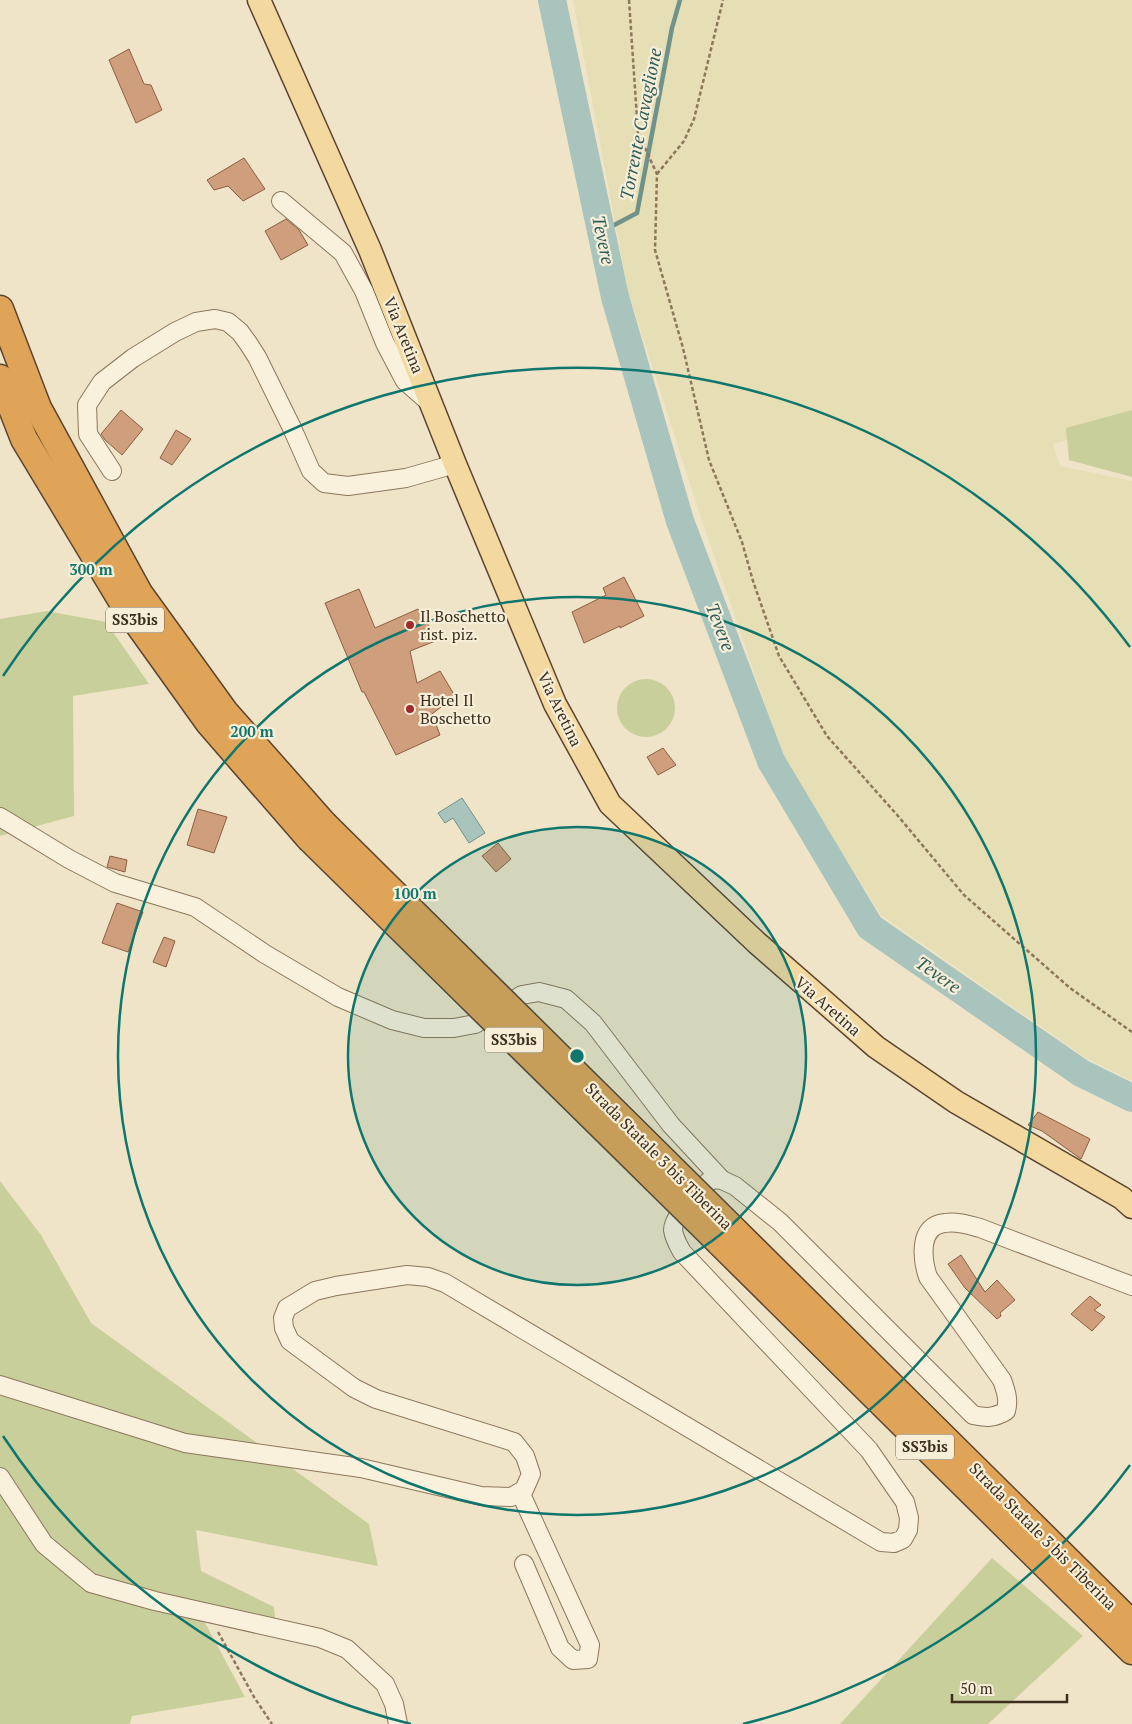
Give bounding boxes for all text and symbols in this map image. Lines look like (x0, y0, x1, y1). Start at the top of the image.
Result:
water label: Torrente Cavaglione (614, 46, 667, 202)
water label: Tevere (587, 213, 621, 267)
street label: Via Aretina (379, 293, 429, 377)
text: 300 m (69, 559, 113, 579)
water label: Tevere (701, 599, 741, 654)
place label: Il Boschetto rist. piz. (420, 605, 506, 645)
road number: SS3bis (106, 608, 164, 632)
marker: Il Boschetto rist. piz. (404, 619, 416, 631)
street label: Via Aretina (532, 668, 588, 750)
place label: Hotel Il Boschetto (420, 689, 491, 729)
marker: Hotel Il Boschetto (404, 703, 416, 715)
text: 200 m (230, 721, 274, 741)
text: 100 m (393, 883, 437, 903)
water label: Tevere (911, 950, 966, 998)
street label: Via Aretina (790, 971, 866, 1041)
road number: SS3bis (485, 1028, 543, 1052)
centre of rings (568, 1047, 586, 1065)
street label: Strada Statale 3 bis Tiberina (581, 1078, 737, 1234)
road number: SS3bis (896, 1434, 954, 1460)
street label: Strada Statale 3 bis Tiberina (965, 1458, 1121, 1614)
scale bar (952, 1672, 1067, 1704)
text: 50 m (960, 1678, 993, 1698)

